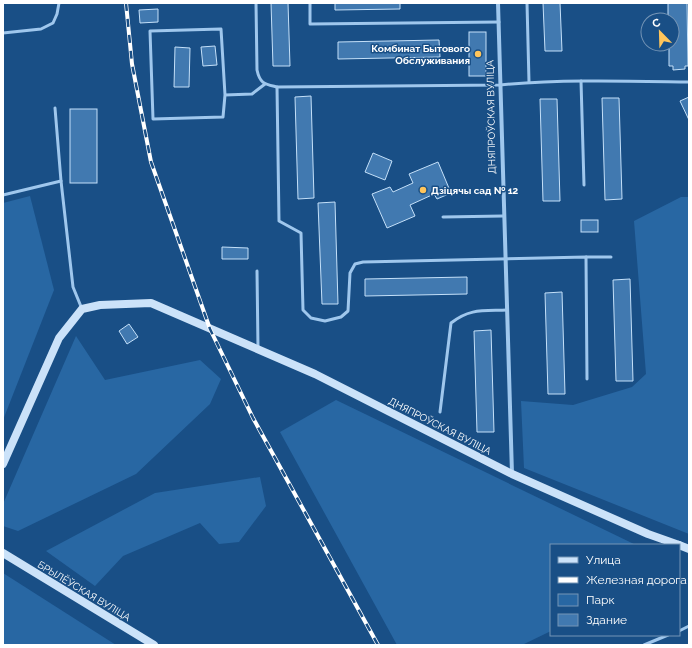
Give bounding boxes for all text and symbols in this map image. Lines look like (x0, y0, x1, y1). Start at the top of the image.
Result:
north arrow (640, 12, 680, 52)
text: С (650, 16, 663, 31)
place label: Комбинат Бытового Обслуживания (371, 43, 470, 66)
marker: Комбинат Бытового Обслуживания (473, 49, 483, 59)
street label: ДНЯПРОЎСКАЯ ВУЛІЦА (485, 60, 497, 174)
marker: Дзіцячы сад № 12 (418, 185, 428, 195)
place label: Дзіцячы сад № 12 (431, 185, 519, 196)
street label: ДНЯПРОЎСКАЯ ВУЛІЦА (387, 395, 493, 457)
legend (550, 544, 680, 636)
text: Улица (586, 553, 621, 567)
street label: БРЫЛЁЎСКАЯ ВУЛІЦА (36, 559, 133, 623)
text: Железная дорога (586, 573, 687, 587)
text: Парк (586, 593, 615, 607)
text: Здание (586, 613, 627, 627)

